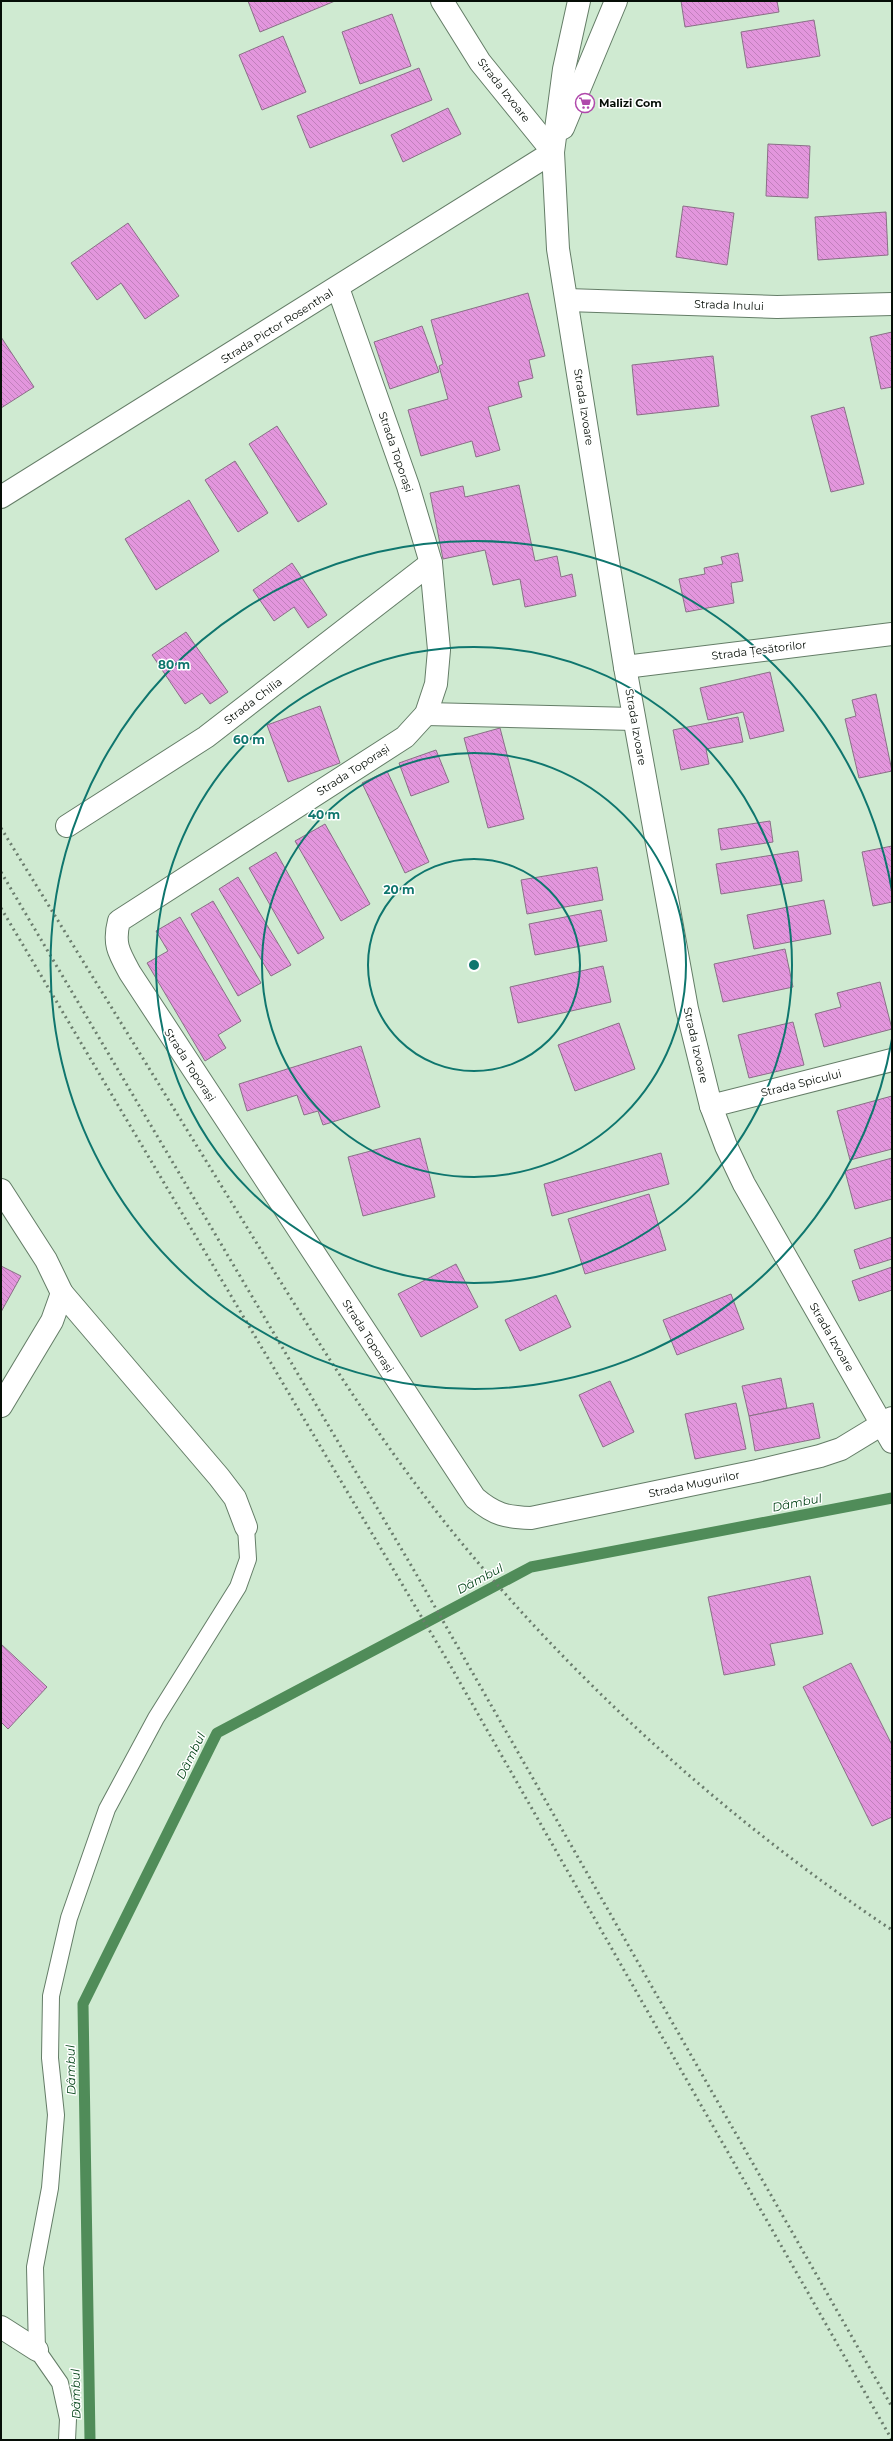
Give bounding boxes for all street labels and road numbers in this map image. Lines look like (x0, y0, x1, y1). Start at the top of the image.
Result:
street label: Strada Izvoare (475, 55, 534, 125)
street label: Strada Pictor Rosenthal (218, 286, 336, 366)
street label: Strada Inului (694, 297, 764, 313)
street label: Strada Izvoare (571, 368, 597, 447)
street label: Strada Toporași (376, 410, 416, 494)
street label: Strada Țesătorilor (711, 637, 807, 663)
street label: Strada Chilia (221, 675, 285, 727)
street label: Strada Izvoare (622, 688, 650, 767)
street label: Strada Toporași (314, 741, 392, 799)
street label: Strada Izvoare (680, 1006, 712, 1085)
street label: Strada Toporași (161, 1026, 219, 1104)
street label: Strada Spicului (759, 1066, 843, 1100)
street label: Strada Toporași (339, 1297, 397, 1375)
street label: Strada Izvoare (807, 1300, 858, 1374)
street label: Strada Mugurilor (647, 1467, 741, 1501)

